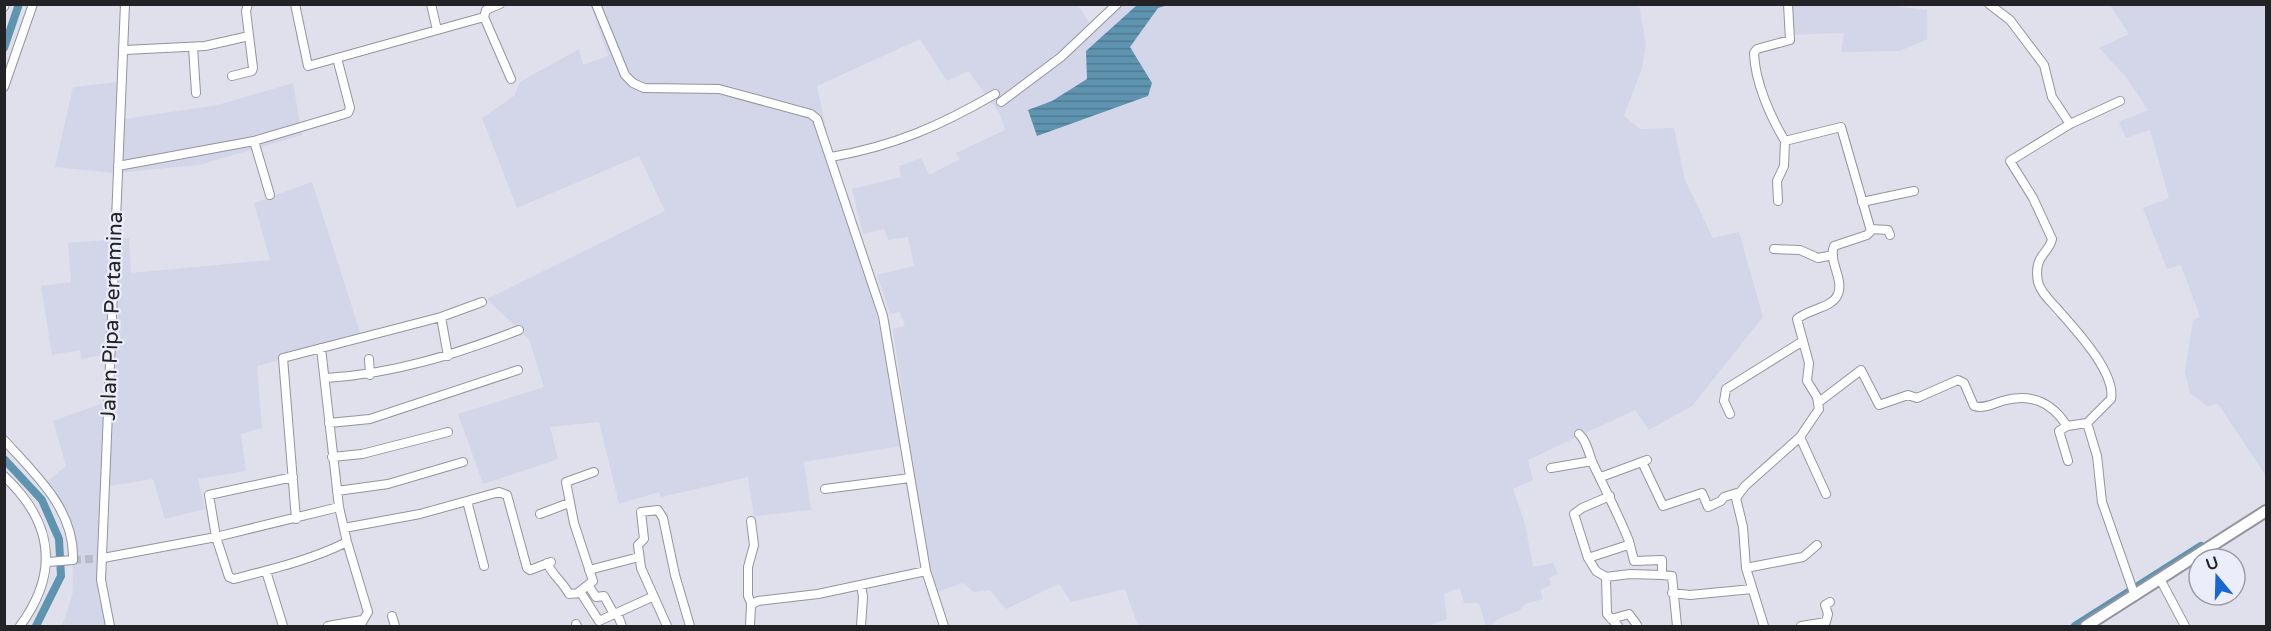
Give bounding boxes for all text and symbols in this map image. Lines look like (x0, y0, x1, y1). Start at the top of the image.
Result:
street label: Jalan Pipa Pertamina (96, 211, 128, 421)
north arrow (2187, 547, 2247, 607)
text: U (2203, 552, 2221, 575)

